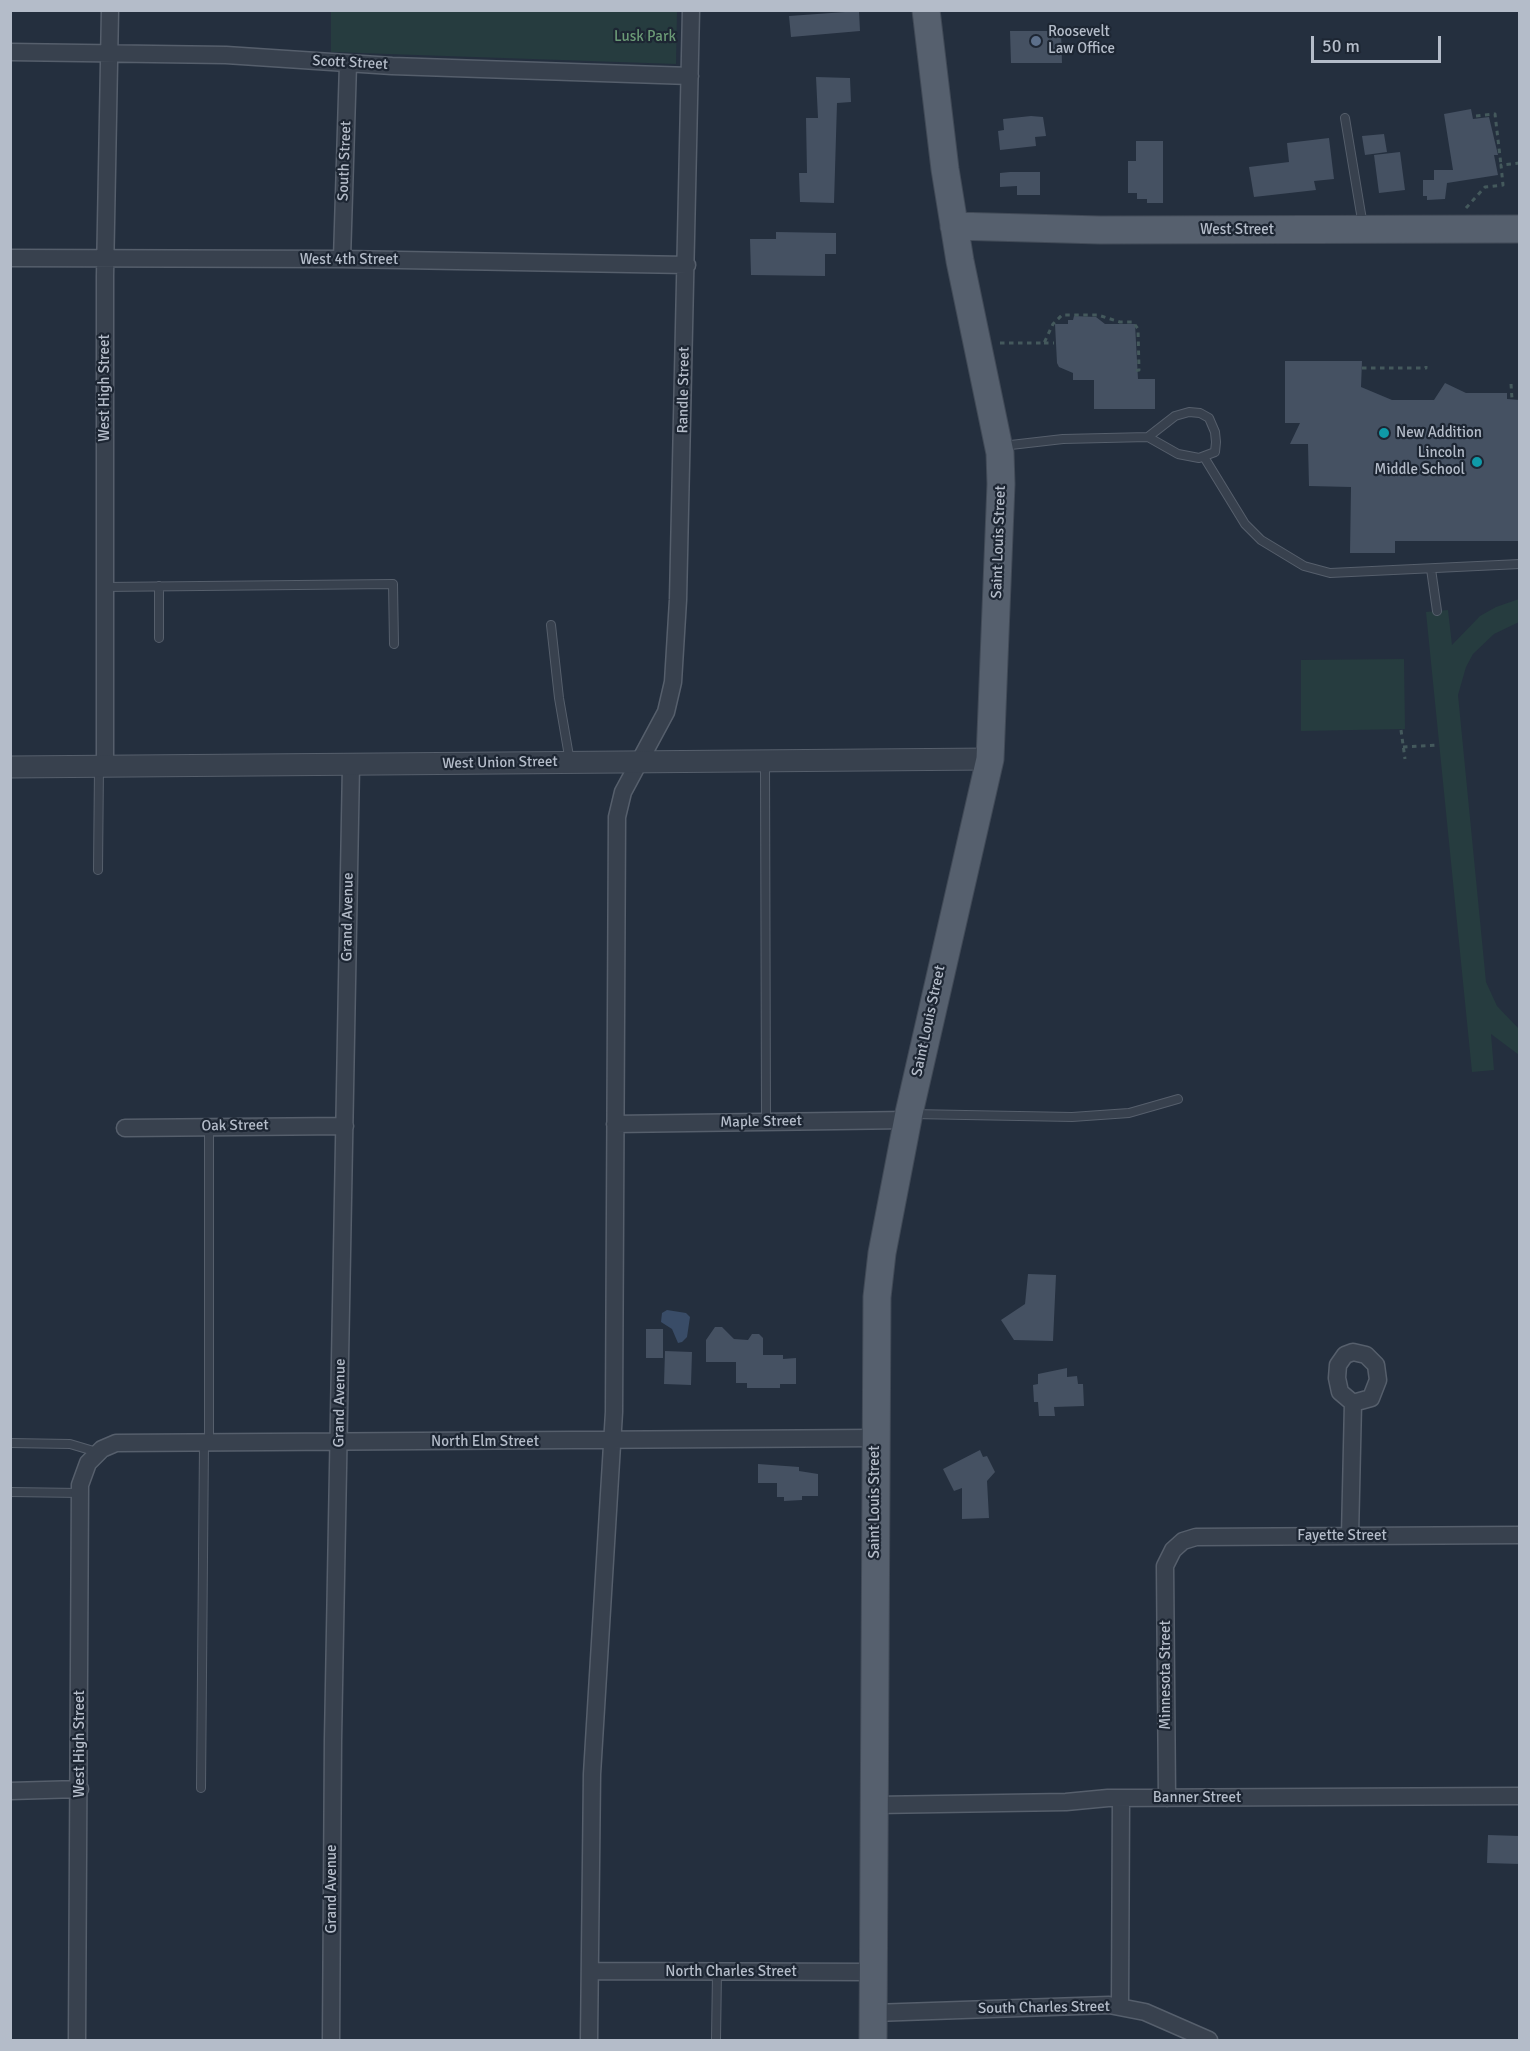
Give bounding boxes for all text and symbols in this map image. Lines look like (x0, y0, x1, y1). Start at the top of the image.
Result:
place label: Roosevelt Law Office (1048, 23, 1115, 58)
scale bar (1314, 24, 1444, 62)
park label: Lusk Park (614, 28, 676, 46)
marker: Roosevelt Law Office (1029, 34, 1043, 48)
text: 50 m (1322, 35, 1360, 57)
street label: Scott Street (312, 52, 388, 74)
street label: South Street (335, 121, 355, 201)
street label: West Street (1200, 221, 1274, 239)
street label: West 4th Street (300, 251, 398, 269)
street label: West High Street (96, 334, 114, 442)
street label: Randle Street (674, 346, 694, 434)
place label: New Addition (1396, 424, 1482, 442)
marker: New Addition (1377, 426, 1391, 440)
place label: Lincoln Middle School (1374, 444, 1465, 479)
marker: Lincoln Middle School (1470, 455, 1484, 469)
street label: Saint Louis Street (988, 485, 1010, 599)
street label: West Union Street (442, 753, 558, 773)
street label: Grand Avenue (338, 872, 358, 962)
street label: Saint Louis Street (908, 964, 950, 1078)
street label: Maple Street (720, 1112, 802, 1132)
street label: Oak Street (201, 1116, 269, 1136)
street label: Grand Avenue (330, 1358, 350, 1448)
street label: North Elm Street (431, 1433, 539, 1451)
street label: Saint Louis Street (866, 1445, 884, 1559)
street label: Fayette Street (1297, 1527, 1387, 1545)
street label: Minnesota Street (1157, 1620, 1175, 1730)
street label: West High Street (71, 1690, 89, 1798)
street label: Banner Street (1153, 1789, 1241, 1807)
street label: Grand Avenue (323, 1844, 341, 1934)
street label: North Charles Street (665, 1963, 797, 1981)
street label: South Charles Street (978, 1998, 1110, 2018)

